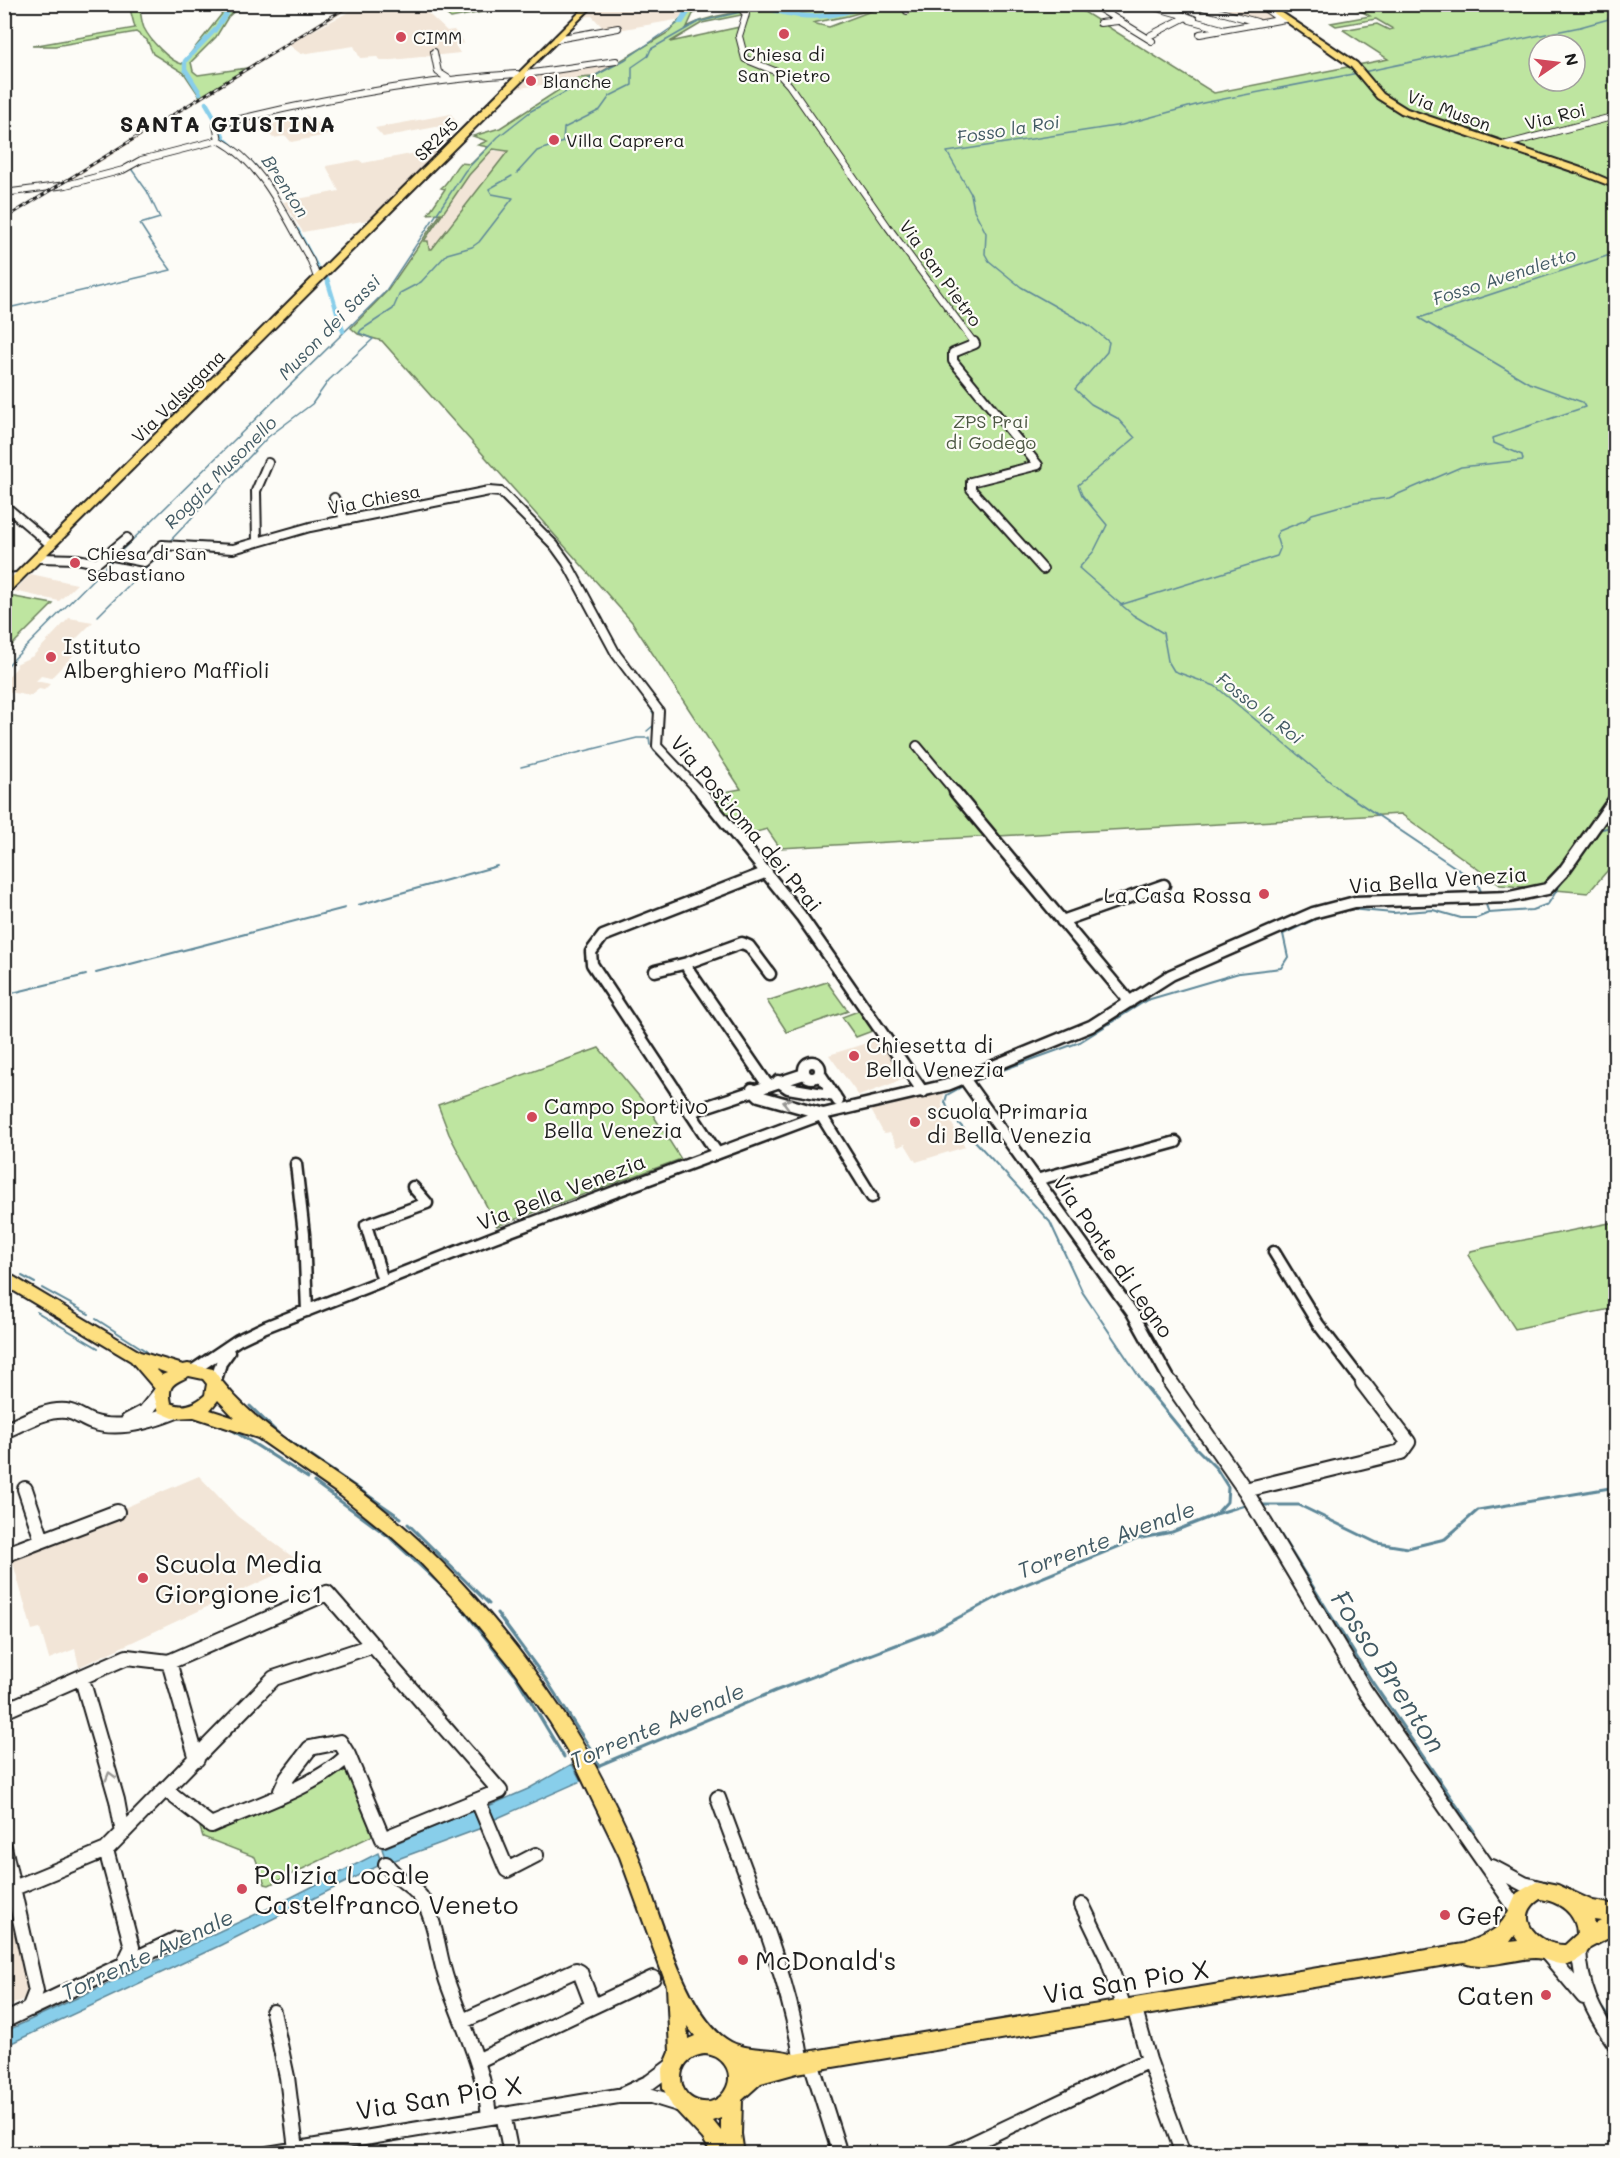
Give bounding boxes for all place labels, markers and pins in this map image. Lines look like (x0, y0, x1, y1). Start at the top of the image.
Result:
place label: CIMM (413, 25, 462, 49)
marker: Chiesa di San Pietro (777, 27, 791, 41)
marker: CIMM (394, 30, 408, 44)
place label: Chiesa di San Pietro (738, 42, 831, 87)
place label: Blanche (543, 69, 612, 93)
marker: Blanche (524, 74, 538, 88)
place label: Villa Caprera (566, 128, 685, 152)
marker: Villa Caprera (547, 133, 561, 147)
place label: Chiesa di San Sebastiano (87, 541, 206, 586)
marker: Chiesa di San Sebastiano (68, 556, 82, 570)
place label: Istituto Alberghiero Maffioli (63, 632, 270, 683)
marker: Istituto Alberghiero Maffioli (44, 650, 58, 664)
place label: La Casa Rossa (1104, 881, 1252, 908)
marker: La Casa Rossa (1257, 887, 1271, 901)
place label: Chiesetta di Bella Venezia (866, 1031, 1005, 1082)
marker: Chiesetta di Bella Venezia (847, 1049, 861, 1063)
place label: Campo Sportivo Bella Venezia (544, 1092, 708, 1143)
place label: scuola Primaria di Bella Venezia (927, 1097, 1092, 1148)
marker: Campo Sportivo Bella Venezia (525, 1110, 539, 1124)
marker: scuola Primaria di Bella Venezia (908, 1115, 922, 1129)
place label: Scuola Media Giorgione ic1 (155, 1546, 323, 1610)
marker: Scuola Media Giorgione ic1 (136, 1571, 150, 1585)
place label: Polizia Locale Castelfranco Veneto (254, 1857, 518, 1921)
marker: Polizia Locale Castelfranco Veneto (235, 1882, 249, 1896)
place label: Gef (1457, 1898, 1503, 1932)
marker: Gef (1438, 1908, 1452, 1922)
place label: McDonald's (755, 1943, 896, 1977)
marker: McDonald's (736, 1953, 750, 1967)
place label: Caten (1457, 1978, 1534, 2012)
marker: Caten (1539, 1988, 1553, 2002)

